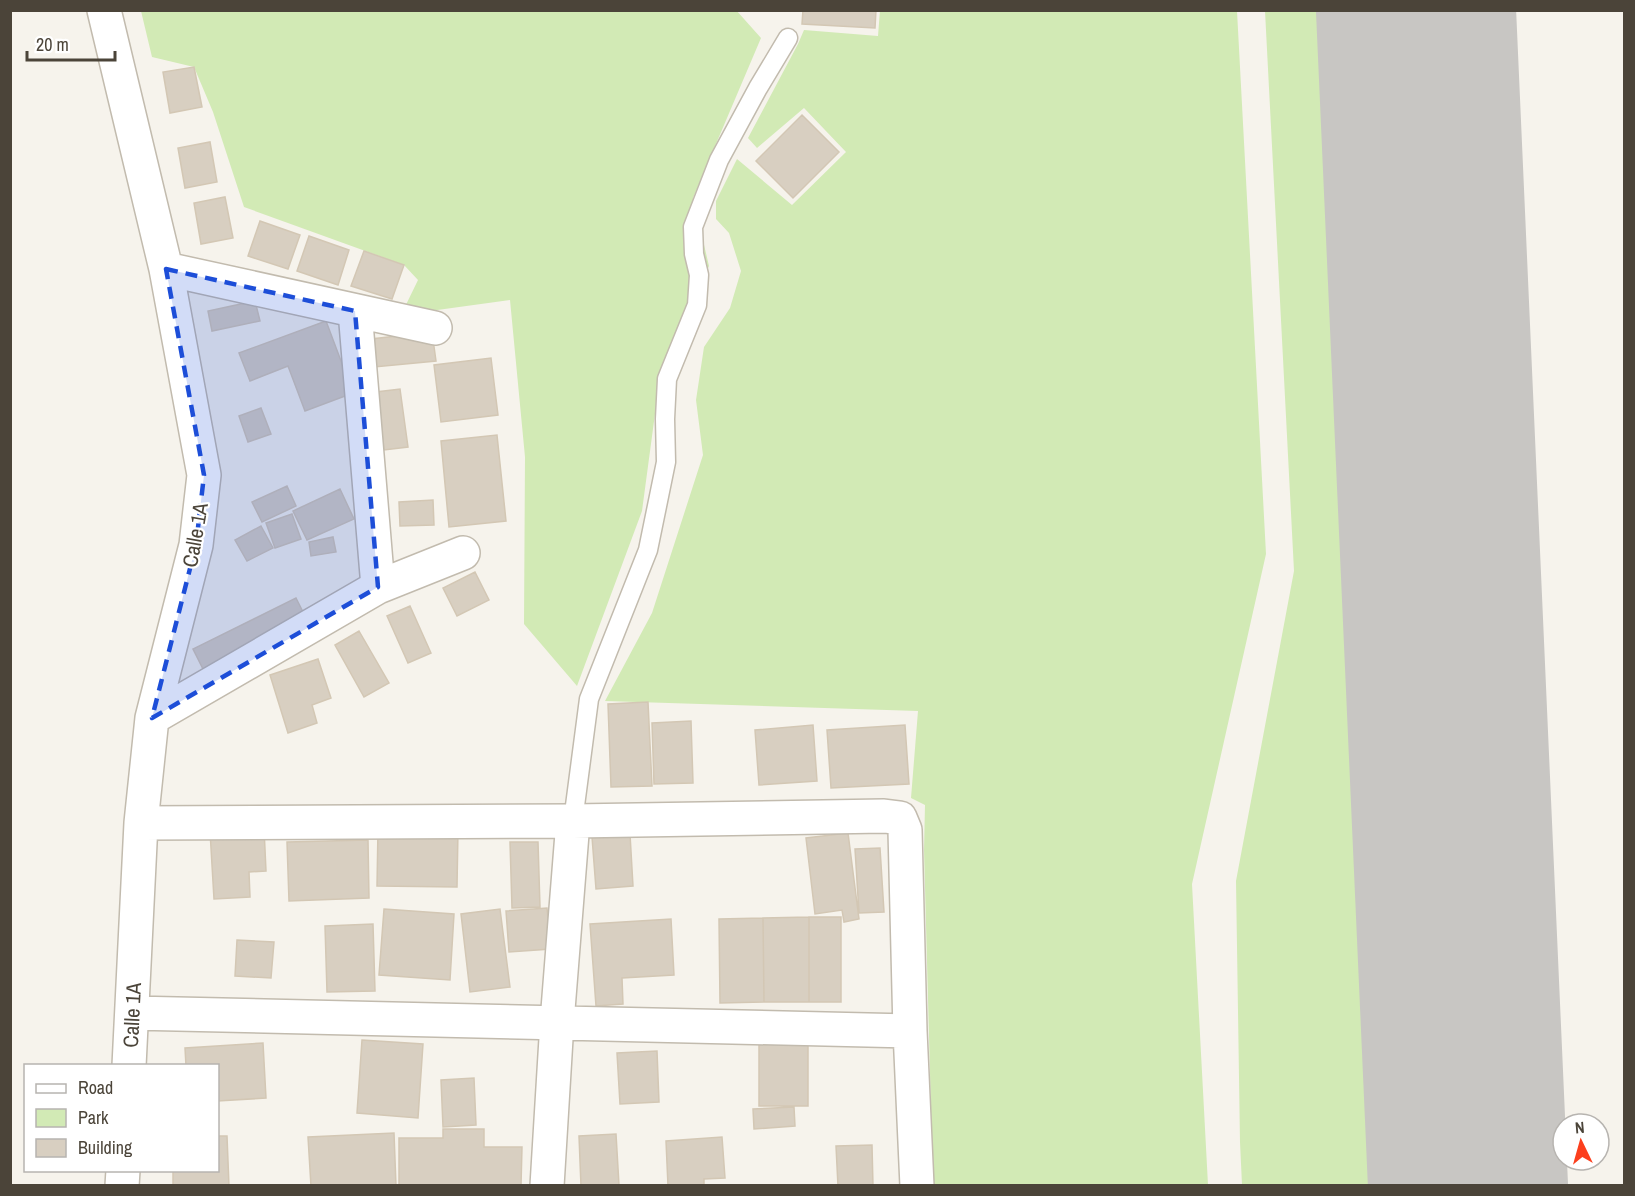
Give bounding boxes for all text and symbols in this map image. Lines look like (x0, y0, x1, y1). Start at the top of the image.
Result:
scale bar (27, 24, 116, 62)
text: 20 m (36, 32, 69, 57)
street label: Calle 1A (175, 500, 215, 570)
street label: Calle 1A (116, 981, 148, 1048)
legend (24, 1064, 219, 1172)
text: Road (78, 1075, 113, 1100)
text: Park (78, 1105, 109, 1130)
north arrow (1551, 1112, 1611, 1172)
text: N (1574, 1116, 1585, 1138)
text: Building (78, 1135, 133, 1160)

